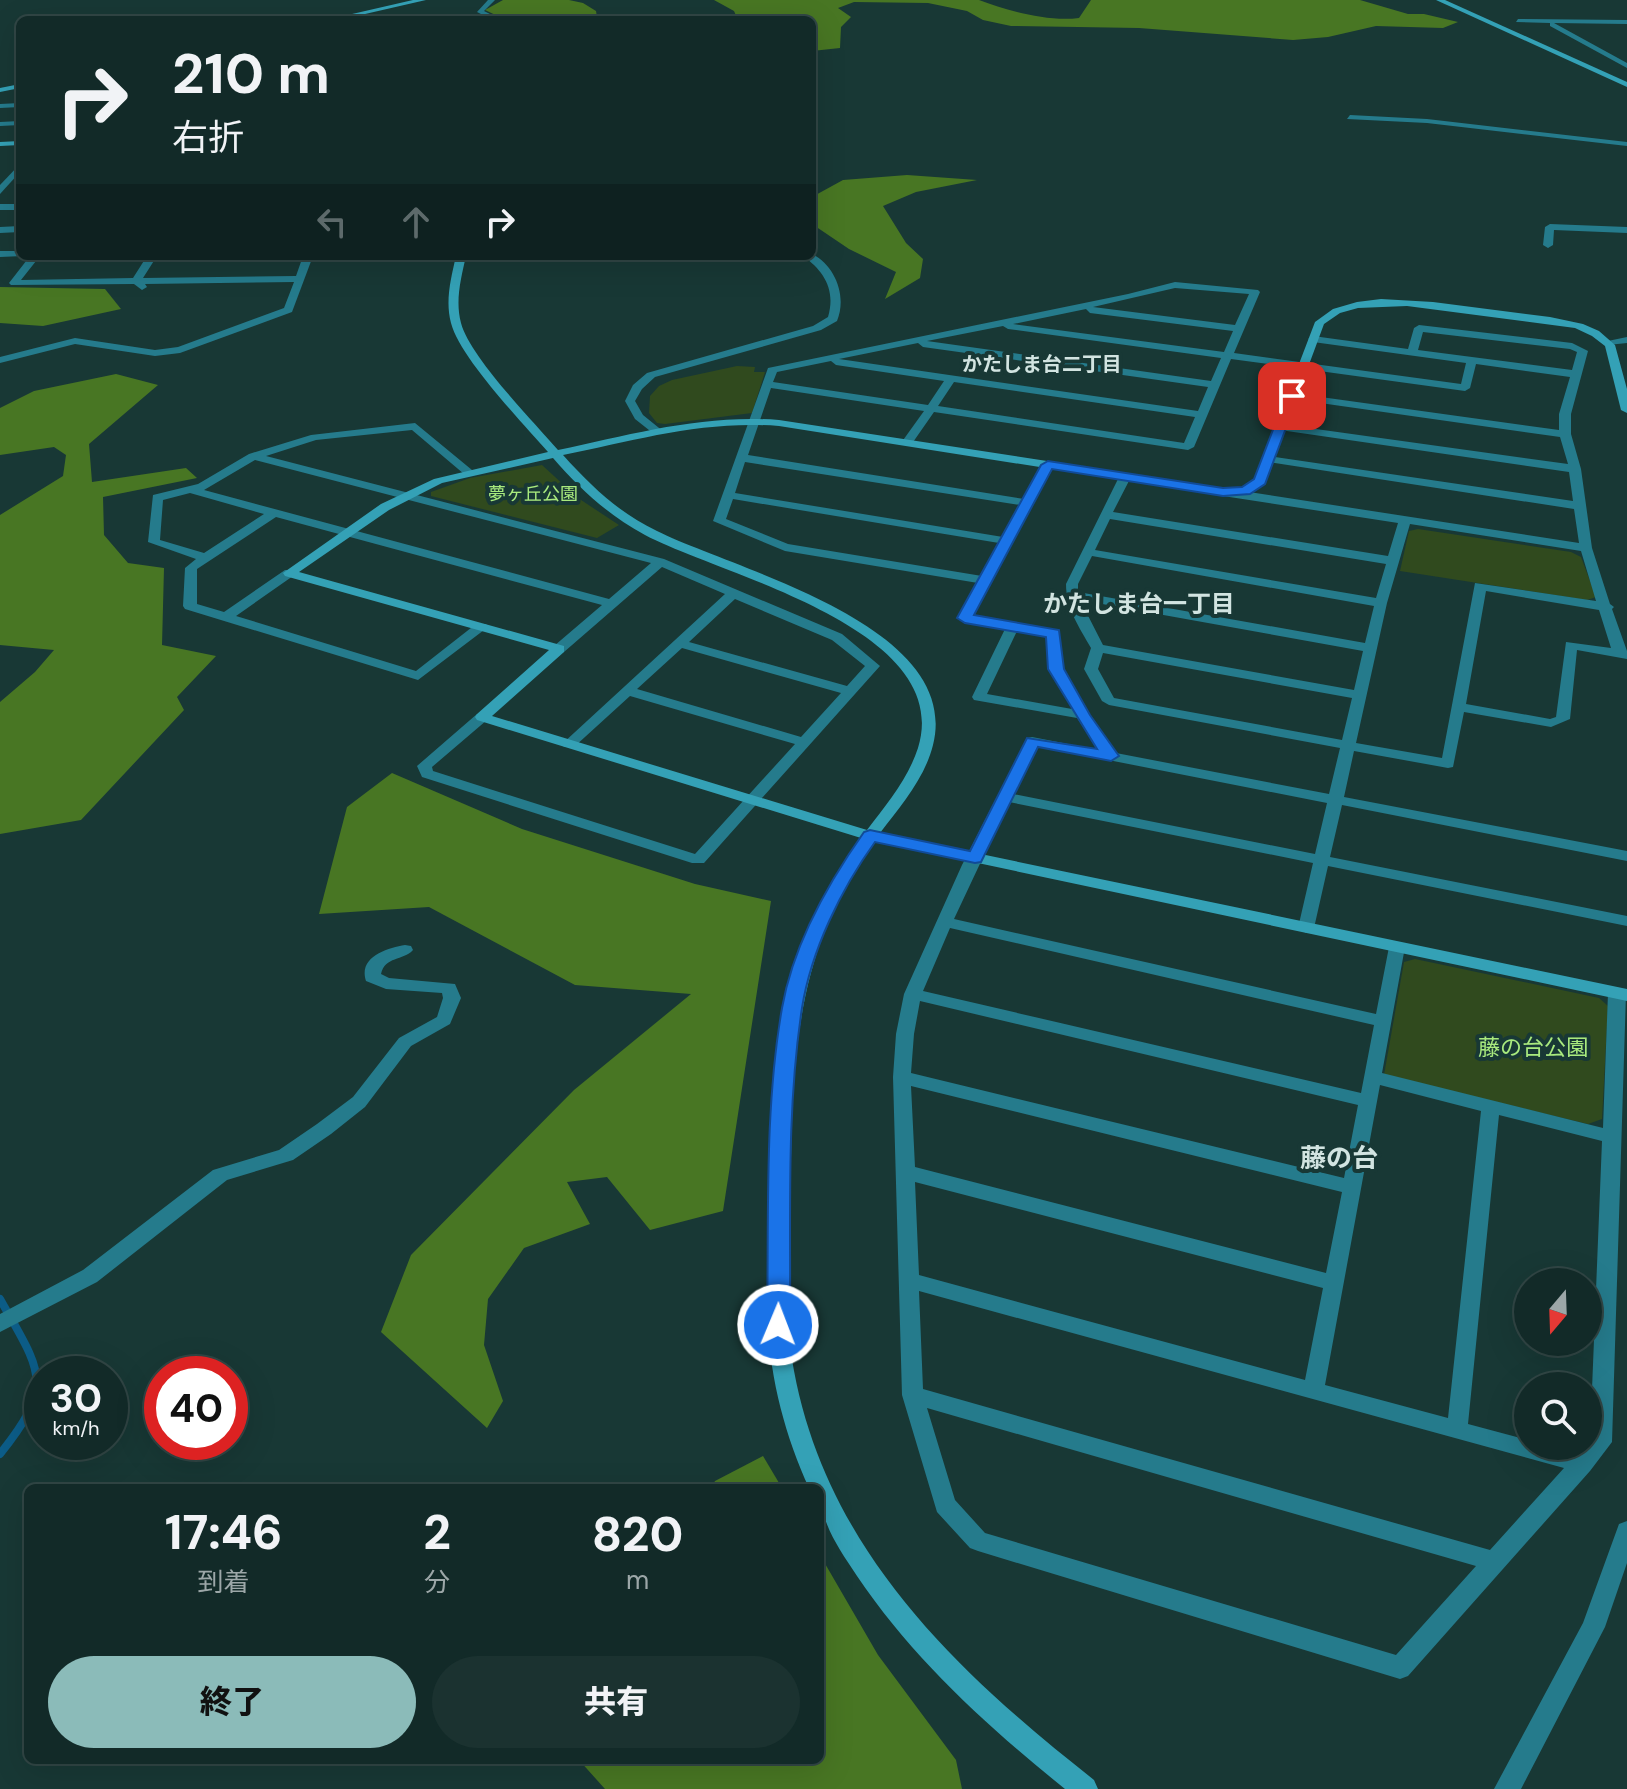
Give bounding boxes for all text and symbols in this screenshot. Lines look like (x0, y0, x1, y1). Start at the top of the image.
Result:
text: 210 m (172, 37, 330, 110)
icon: right (40, 48, 144, 152)
text: 右折 (172, 114, 244, 161)
icon: left (310, 200, 354, 244)
icon: ahead (394, 200, 438, 244)
icon: right (478, 200, 522, 244)
district label: かたしま台二丁目 (962, 351, 1122, 377)
pin (1258, 362, 1326, 430)
icon: arrive (1270, 374, 1314, 418)
park label: 夢ヶ丘公園 (488, 482, 578, 506)
district label: かたしま台一丁目 (1043, 588, 1235, 619)
park label: 藤の台公園 (1478, 1033, 1588, 1062)
district label: 藤の台 (1300, 1141, 1378, 1175)
north arrow (1514, 1268, 1602, 1356)
map controls (1514, 1268, 1602, 1460)
position arrow (736, 1283, 820, 1367)
speed limit sign: 40 (144, 1356, 248, 1460)
text: 30 (50, 1372, 102, 1424)
button: search (1514, 1372, 1602, 1460)
text: km/h (52, 1415, 100, 1441)
text: 17:46 (165, 1501, 283, 1564)
text: 2 (423, 1501, 451, 1564)
text: 820 (592, 1503, 683, 1566)
text: m (626, 1563, 649, 1597)
text: 到着 (198, 1565, 250, 1599)
text: 分 (424, 1565, 450, 1599)
button: 終了 (48, 1656, 416, 1748)
button: 共有 (432, 1656, 800, 1748)

